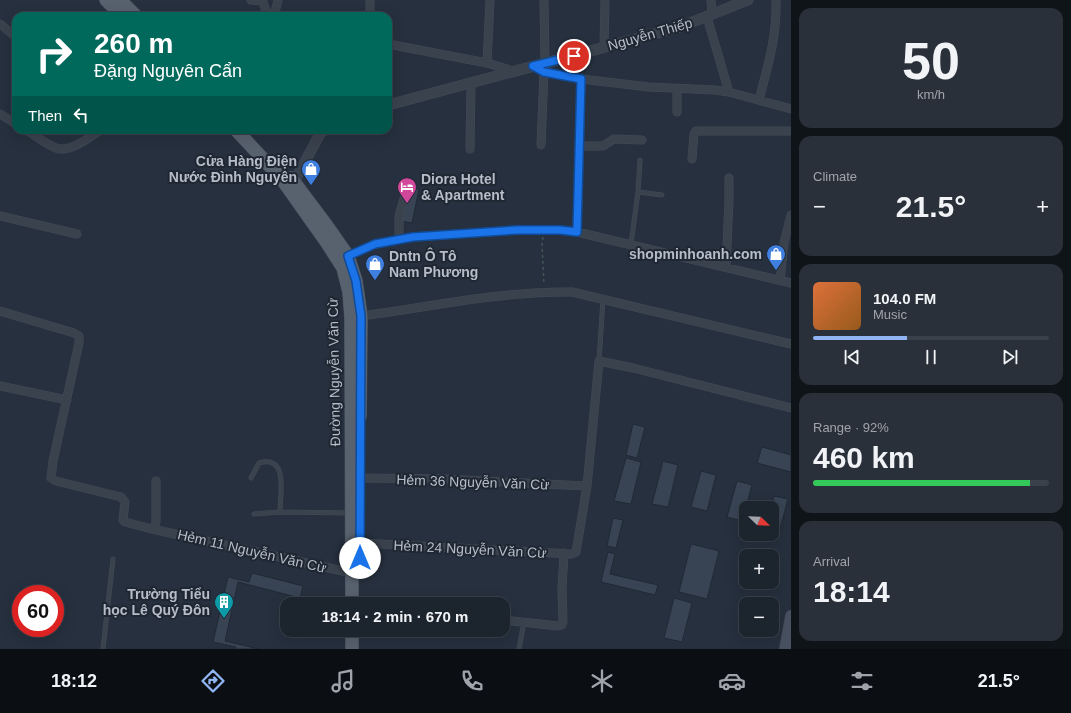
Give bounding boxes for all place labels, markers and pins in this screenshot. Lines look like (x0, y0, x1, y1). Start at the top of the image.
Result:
pin (557, 39, 591, 73)
place label: Cửa Hàng Điện Nước Đình Nguyên (169, 153, 297, 185)
shop icon: Cửa Hàng Điện Nước Đình Nguyên (300, 158, 322, 186)
place label: Diora Hotel & Apartment (421, 171, 505, 203)
hotel icon: Diora Hotel & Apartment (396, 176, 418, 204)
shop icon: shopminhoanh.com (765, 243, 787, 271)
place label: shopminhoanh.com (629, 246, 762, 262)
place label: Dntn Ô Tô Nam Phương (389, 247, 478, 280)
shop icon: Dntn Ô Tô Nam Phương (364, 253, 386, 281)
place label: Trường Tiểu học Lê Quý Đôn (103, 586, 210, 618)
building icon: Trường Tiểu học Lê Quý Đôn (213, 591, 235, 619)

